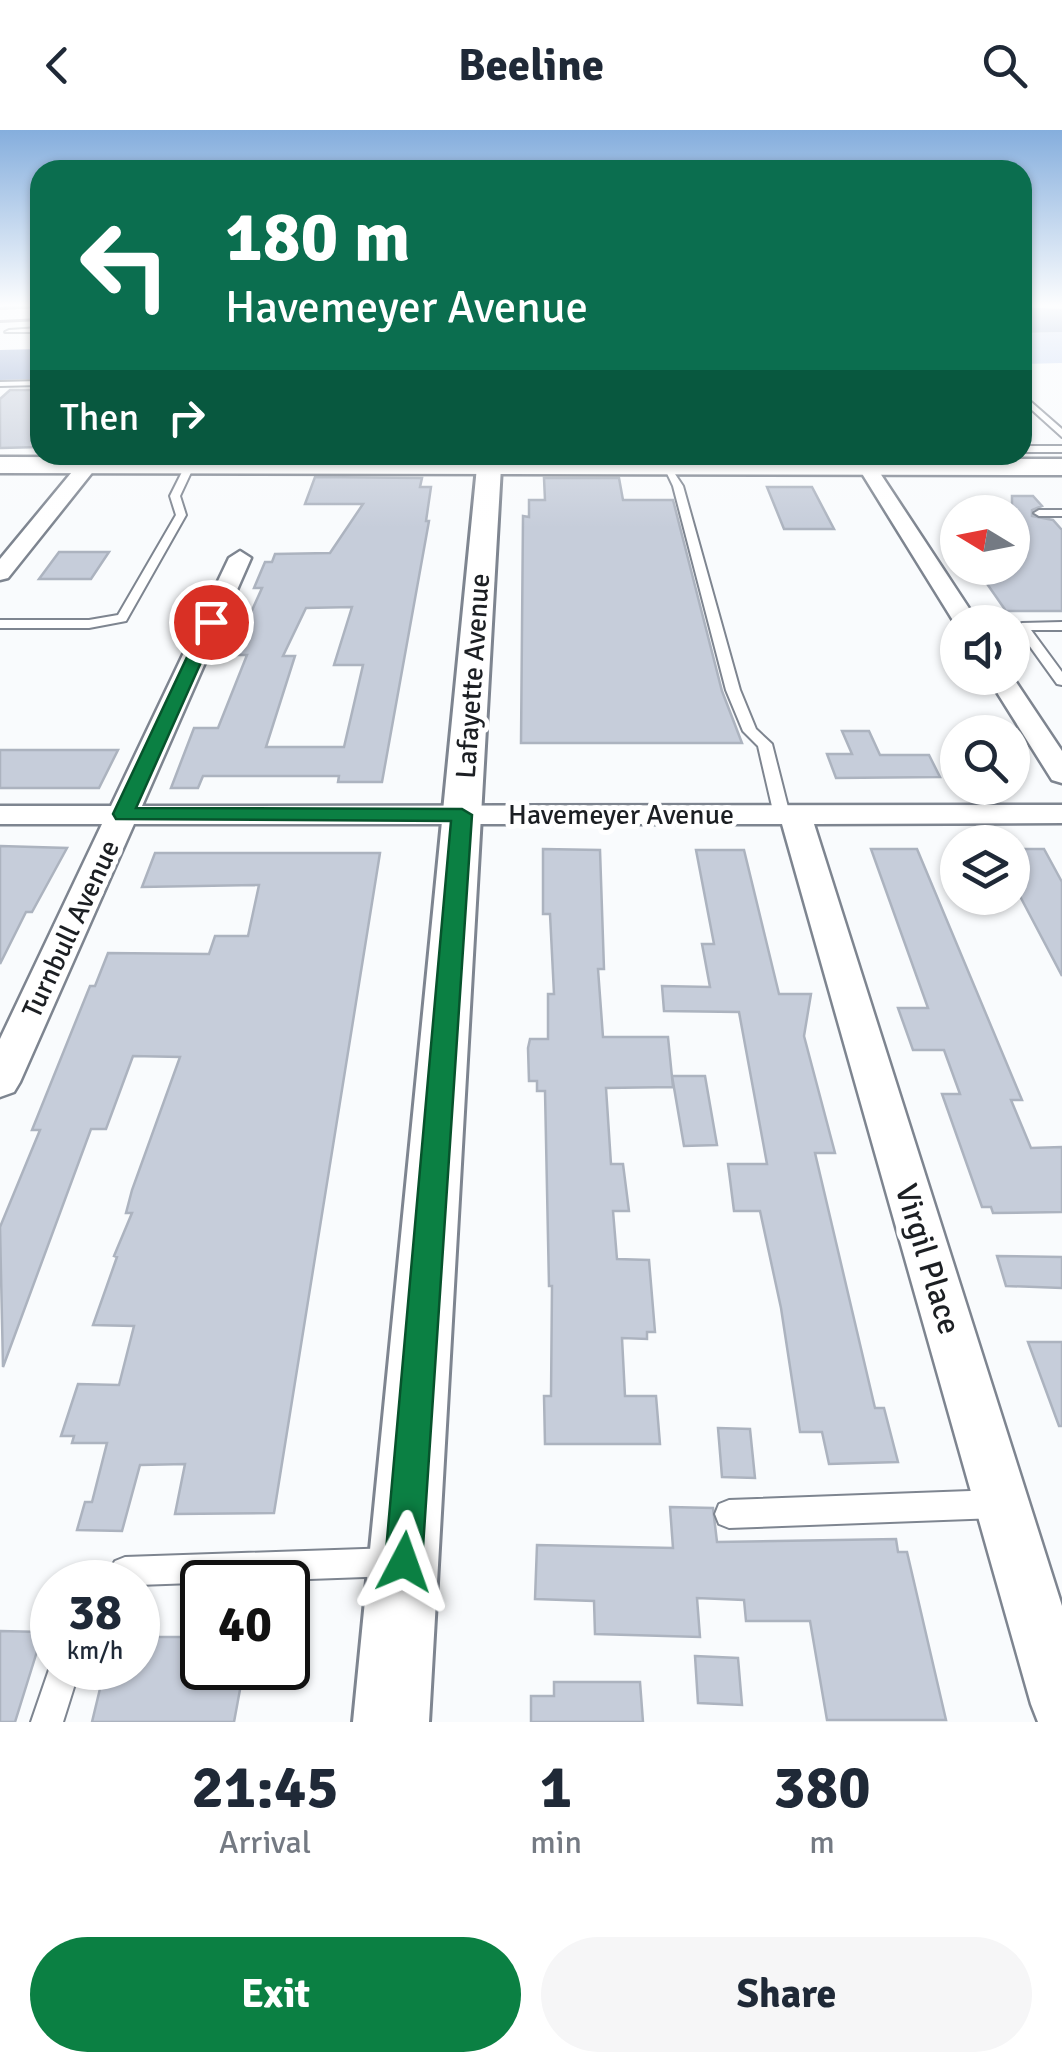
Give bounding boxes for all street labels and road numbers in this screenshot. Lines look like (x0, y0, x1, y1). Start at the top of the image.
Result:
street label: Lafayette Avenue (449, 572, 497, 780)
street label: Havemeyer Avenue (508, 798, 734, 832)
street label: Turnbull Avenue (15, 835, 127, 1023)
street label: Virgil Place (887, 1179, 969, 1339)

